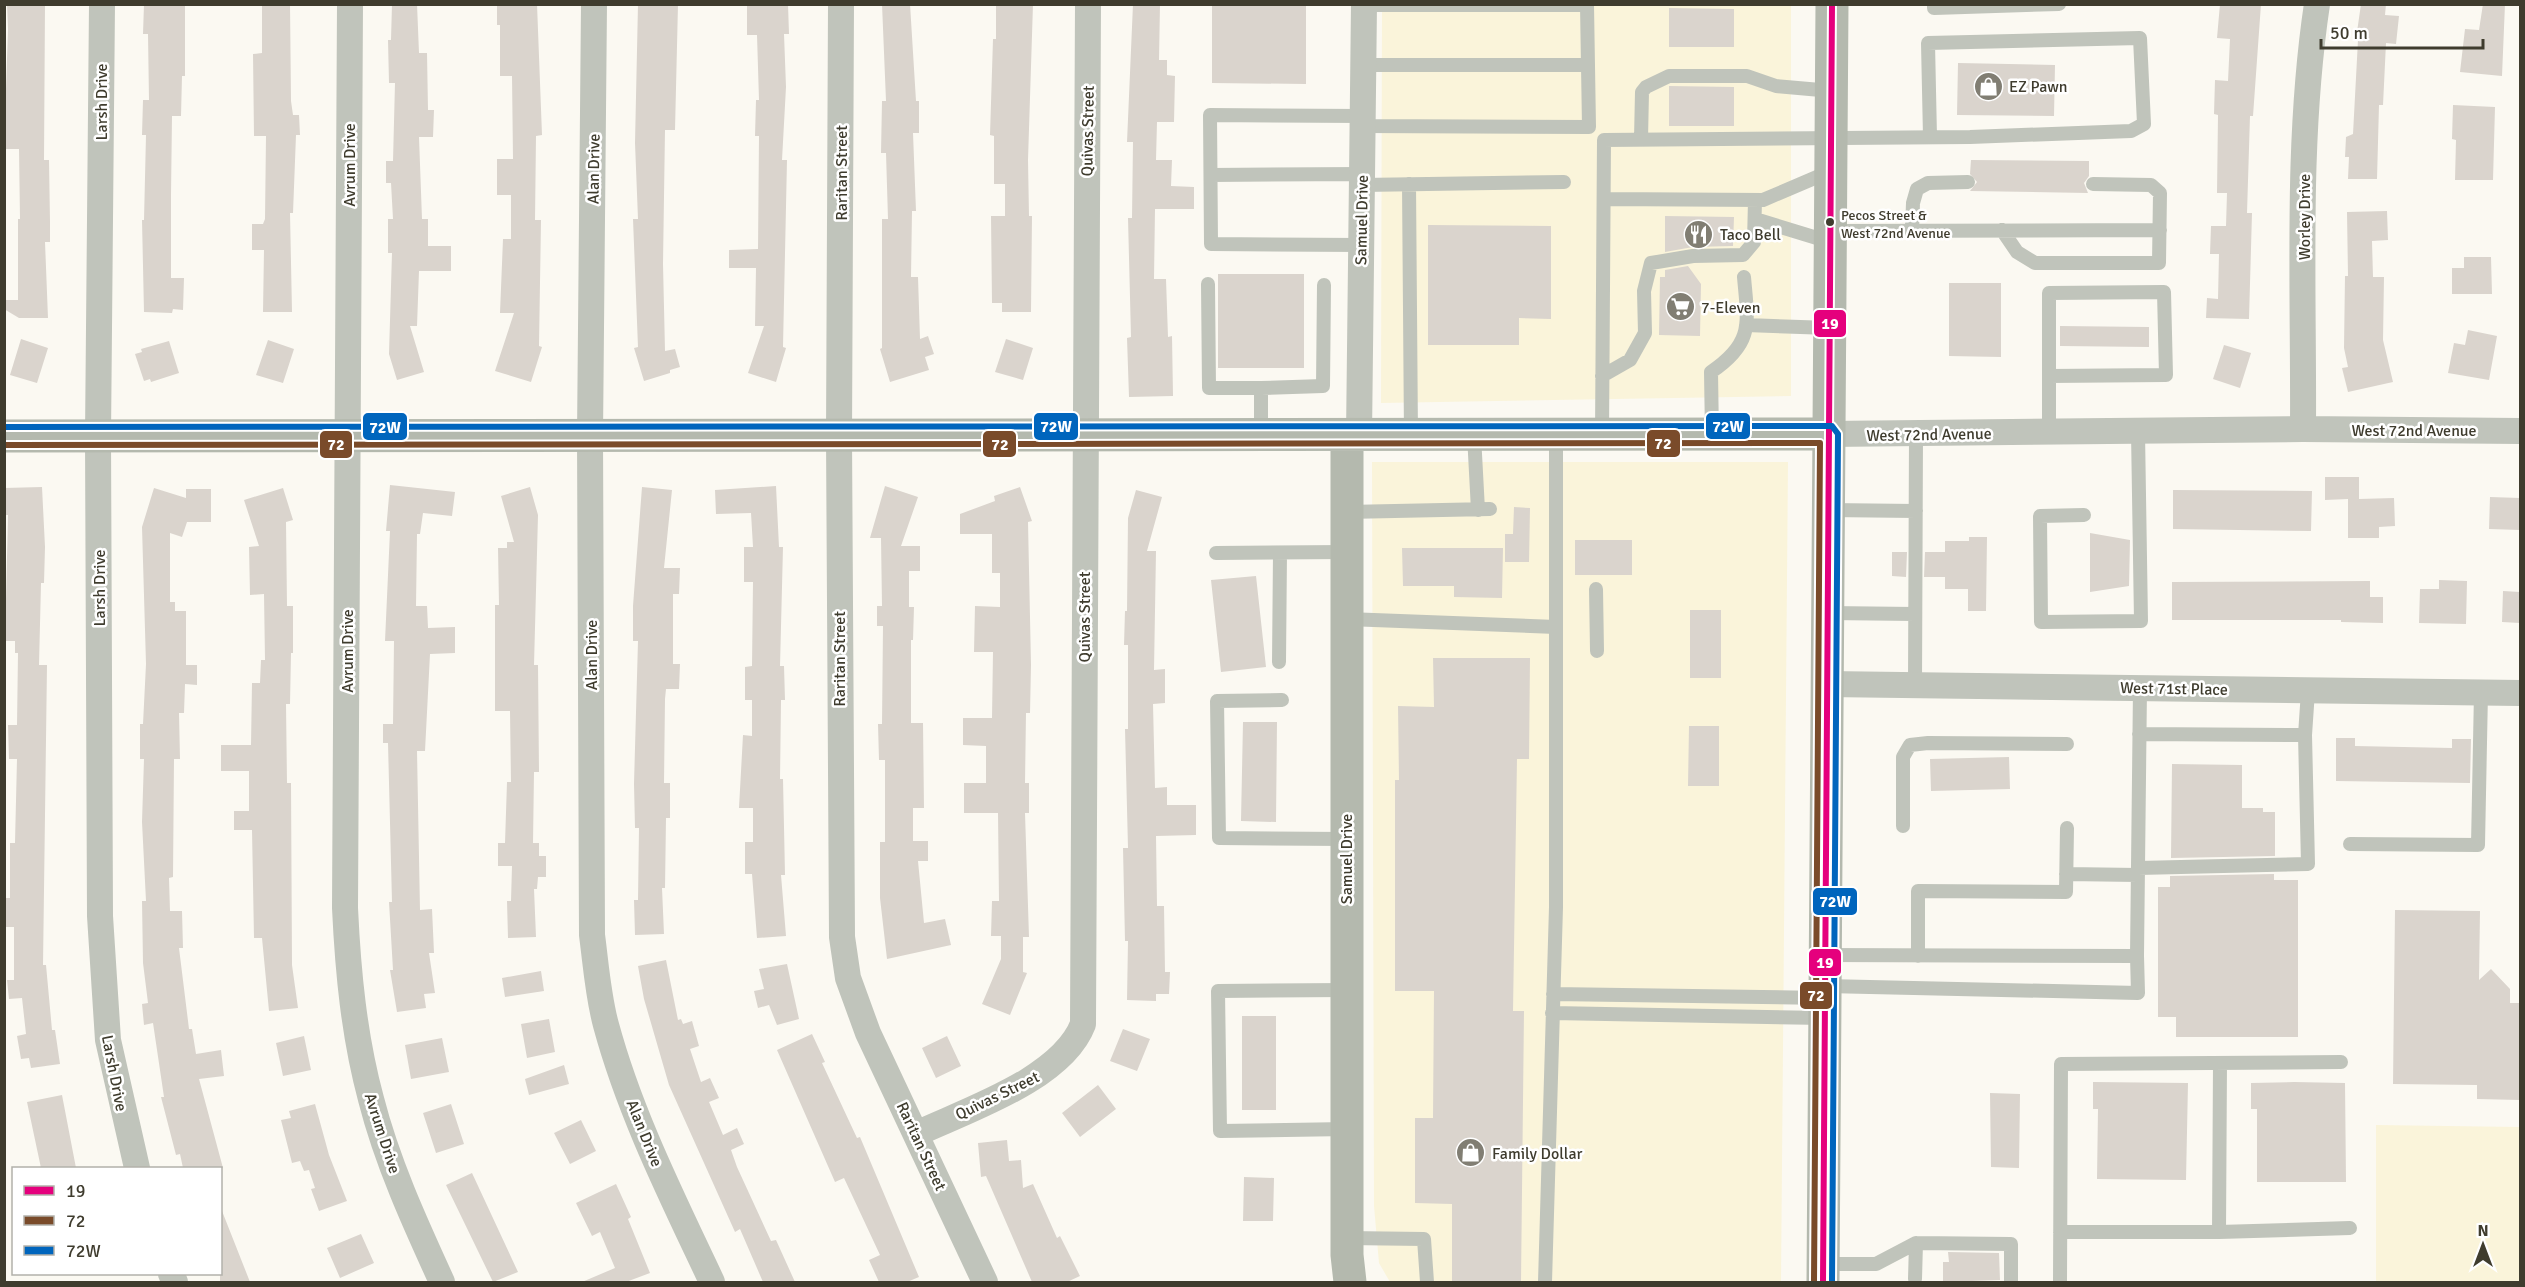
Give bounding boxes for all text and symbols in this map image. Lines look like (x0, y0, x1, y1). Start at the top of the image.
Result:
scale bar (2321, 12, 2483, 50)
text: 50 m (2330, 22, 2368, 44)
street label: Larsh Drive (92, 63, 112, 141)
shop icon: EZ Pawn (1972, 70, 2004, 102)
place label: EZ Pawn (2009, 77, 2068, 97)
street label: Quivas Street (1077, 85, 1099, 177)
street label: Avrum Drive (340, 123, 360, 207)
street label: Raritan Street (832, 125, 852, 221)
street label: Alan Drive (583, 134, 605, 204)
street label: Worley Drive (2295, 174, 2315, 260)
street label: Samuel Drive (1351, 175, 1373, 265)
place label: Pecos Street & West 72nd Avenue (1841, 207, 1951, 242)
marker: Pecos Street & West 72nd Avenue (1824, 216, 1836, 228)
restaurant icon: Taco Bell (1683, 218, 1715, 250)
place label: Taco Bell (1720, 225, 1781, 245)
supermarket icon: 7-Eleven (1664, 291, 1696, 323)
place label: 7-Eleven (1701, 298, 1760, 318)
line badge: 19 (1813, 309, 1847, 338)
text: 19 (1821, 314, 1839, 334)
line badge: 72W (362, 412, 408, 441)
line badge: 72W (1033, 412, 1079, 441)
line badge: 72W (1705, 412, 1751, 440)
text: 72W (1040, 417, 1072, 437)
text: 72W (1712, 417, 1744, 437)
text: 72W (369, 418, 401, 438)
street label: West 72nd Avenue (2351, 421, 2477, 441)
street label: West 72nd Avenue (1866, 424, 1992, 446)
line badge: 72 (1646, 429, 1681, 458)
line badge: 72 (319, 430, 353, 459)
line badge: 72 (982, 430, 1017, 458)
text: 72 (1654, 434, 1672, 454)
text: 72 (327, 435, 345, 455)
text: 72 (991, 435, 1009, 455)
street label: Larsh Drive (90, 549, 110, 627)
street label: Quivas Street (1075, 571, 1095, 662)
street label: Avrum Drive (338, 609, 358, 693)
street label: Raritan Street (830, 611, 850, 707)
street label: Alan Drive (582, 620, 602, 690)
street label: West 71st Place (2120, 678, 2228, 700)
street label: Samuel Drive (1337, 814, 1357, 904)
line badge: 72W (1812, 887, 1858, 916)
text: 72W (1819, 892, 1851, 912)
line badge: 19 (1808, 948, 1842, 977)
text: 19 (1816, 953, 1834, 973)
line badge: 72 (1799, 981, 1833, 1010)
text: 72 (1807, 986, 1825, 1006)
street label: Larsh Drive (97, 1033, 131, 1113)
street label: Quivas Street (952, 1067, 1043, 1125)
street label: Avrum Drive (360, 1091, 404, 1176)
street label: Alan Drive (622, 1097, 667, 1170)
street label: Raritan Street (892, 1099, 951, 1194)
shop icon: Family Dollar (1455, 1137, 1487, 1169)
place label: Family Dollar (1492, 1144, 1583, 1164)
legend (12, 1167, 222, 1275)
text: 19 (66, 1180, 85, 1202)
text: 72 (66, 1210, 85, 1232)
north arrow (2453, 1215, 2513, 1275)
text: N (2477, 1221, 2489, 1241)
text: 72W (66, 1240, 101, 1262)

